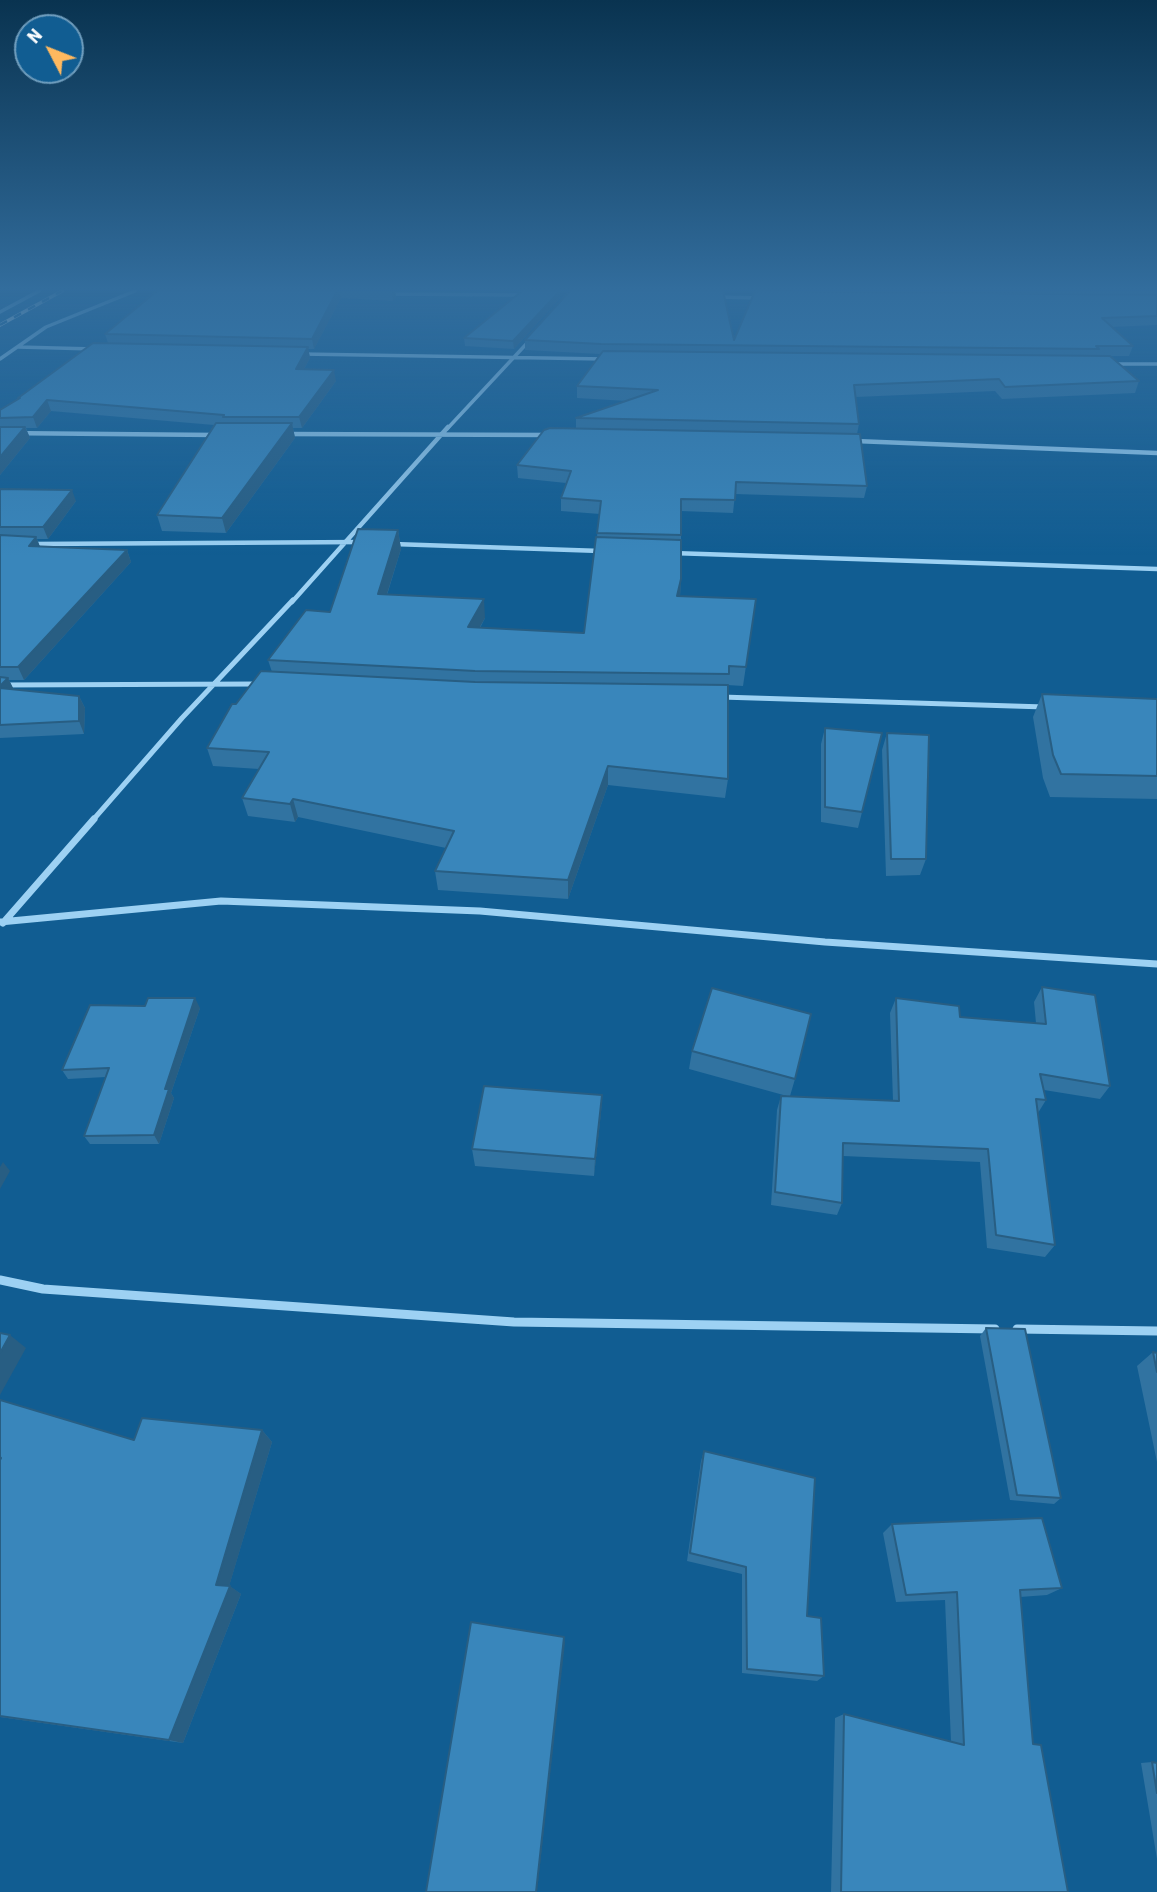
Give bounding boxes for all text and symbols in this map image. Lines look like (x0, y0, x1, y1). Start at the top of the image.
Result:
north arrow (14, 14, 84, 84)
text: N (22, 24, 47, 48)

